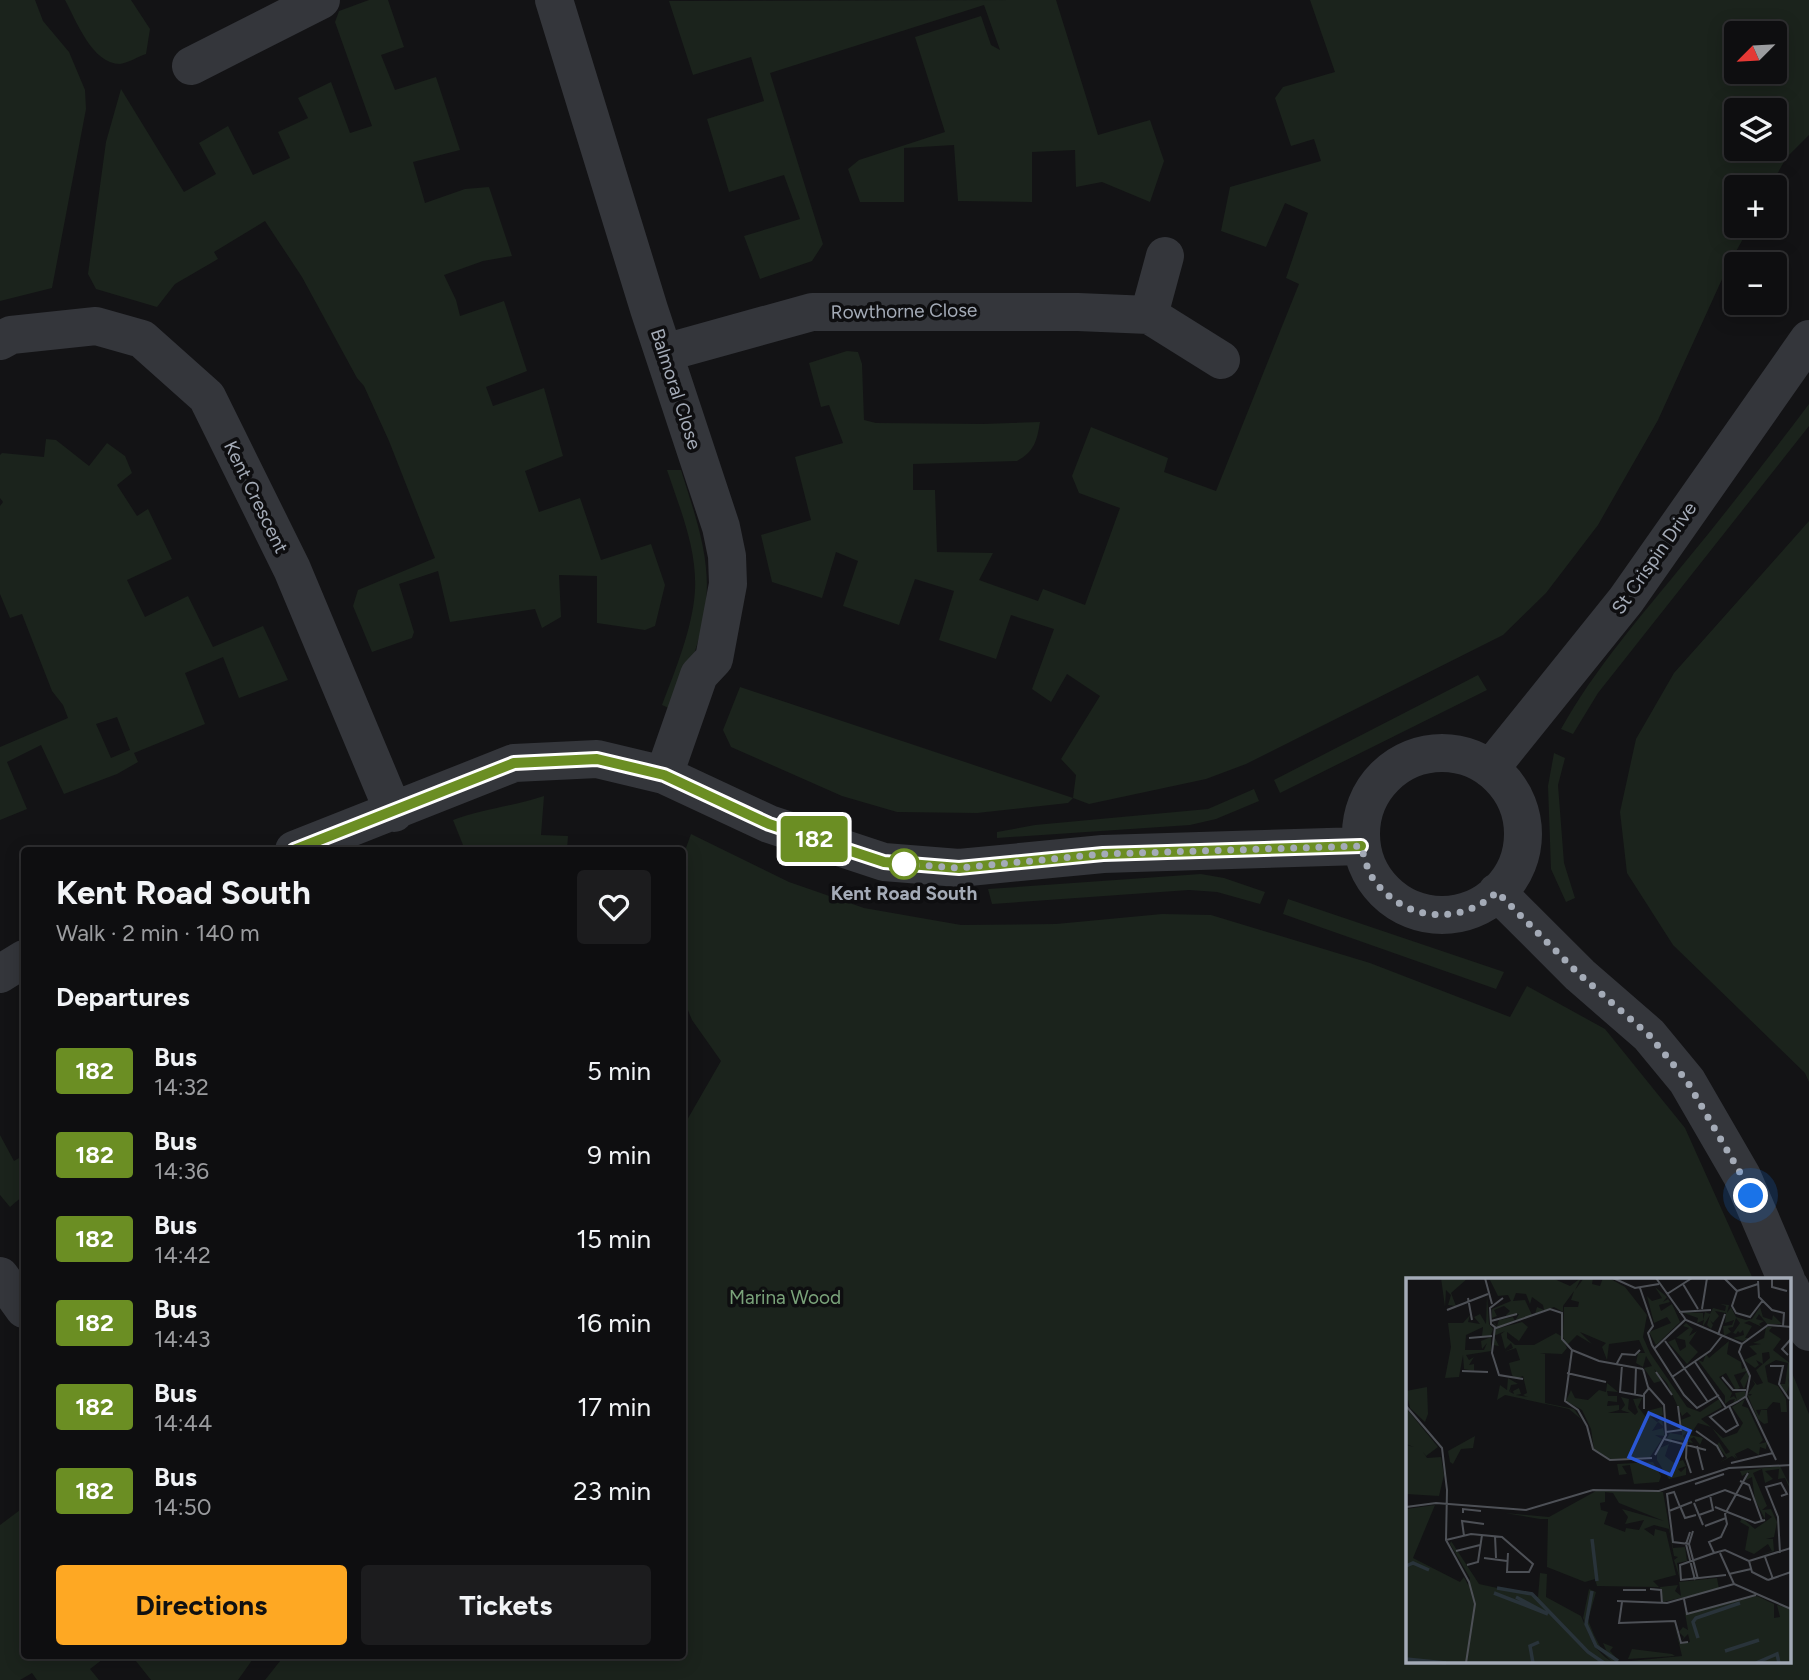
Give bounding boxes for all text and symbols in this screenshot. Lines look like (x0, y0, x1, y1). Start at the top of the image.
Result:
north arrow (1724, 21, 1787, 84)
map controls (1724, 21, 1787, 315)
button: layers (1724, 98, 1787, 161)
button: + (1724, 175, 1787, 238)
button: − (1724, 252, 1787, 315)
street label: Rowthorne Close (831, 298, 977, 324)
street label: Balmoral Close (646, 326, 706, 452)
street label: Kent Crescent (219, 437, 293, 557)
street label: St Crispin Drive (1607, 497, 1701, 619)
line badge: 182 (774, 816, 854, 862)
text: 182 (795, 824, 833, 853)
marker: Kent Road South (889, 849, 919, 879)
button: heart (577, 870, 651, 944)
text: Kent Road South (56, 873, 311, 912)
place label: Kent Road South (831, 882, 977, 905)
text: Walk · 2 min · 140 m (56, 919, 260, 947)
text: Departures (56, 981, 190, 1013)
text: Bus (154, 1041, 197, 1073)
text: 5 min (587, 1055, 651, 1087)
text: 182 (75, 1056, 114, 1085)
text: 14:32 (154, 1073, 209, 1101)
text: Bus (154, 1125, 197, 1157)
text: 9 min (587, 1139, 651, 1171)
text: 182 (75, 1140, 114, 1169)
text: 14:36 (154, 1157, 209, 1185)
your location (1733, 1178, 1768, 1213)
text: Bus (154, 1209, 197, 1241)
text: 15 min (576, 1223, 651, 1255)
text: 182 (75, 1224, 114, 1253)
text: 14:42 (154, 1241, 211, 1269)
inset map (1406, 1278, 1792, 1662)
park label: Marina Wood (729, 1286, 841, 1309)
text: Bus (154, 1293, 197, 1325)
text: 16 min (576, 1307, 651, 1339)
text: 182 (75, 1308, 114, 1337)
text: 14:43 (154, 1325, 210, 1353)
text: Bus (154, 1377, 197, 1409)
text: 17 min (577, 1391, 651, 1423)
text: 182 (75, 1392, 114, 1421)
text: 14:44 (154, 1409, 212, 1437)
text: Bus (154, 1461, 197, 1493)
text: 23 min (573, 1475, 651, 1507)
text: 182 (75, 1476, 114, 1505)
text: 14:50 (154, 1493, 212, 1521)
button: Directions (56, 1565, 347, 1645)
button: Tickets (361, 1565, 651, 1645)

